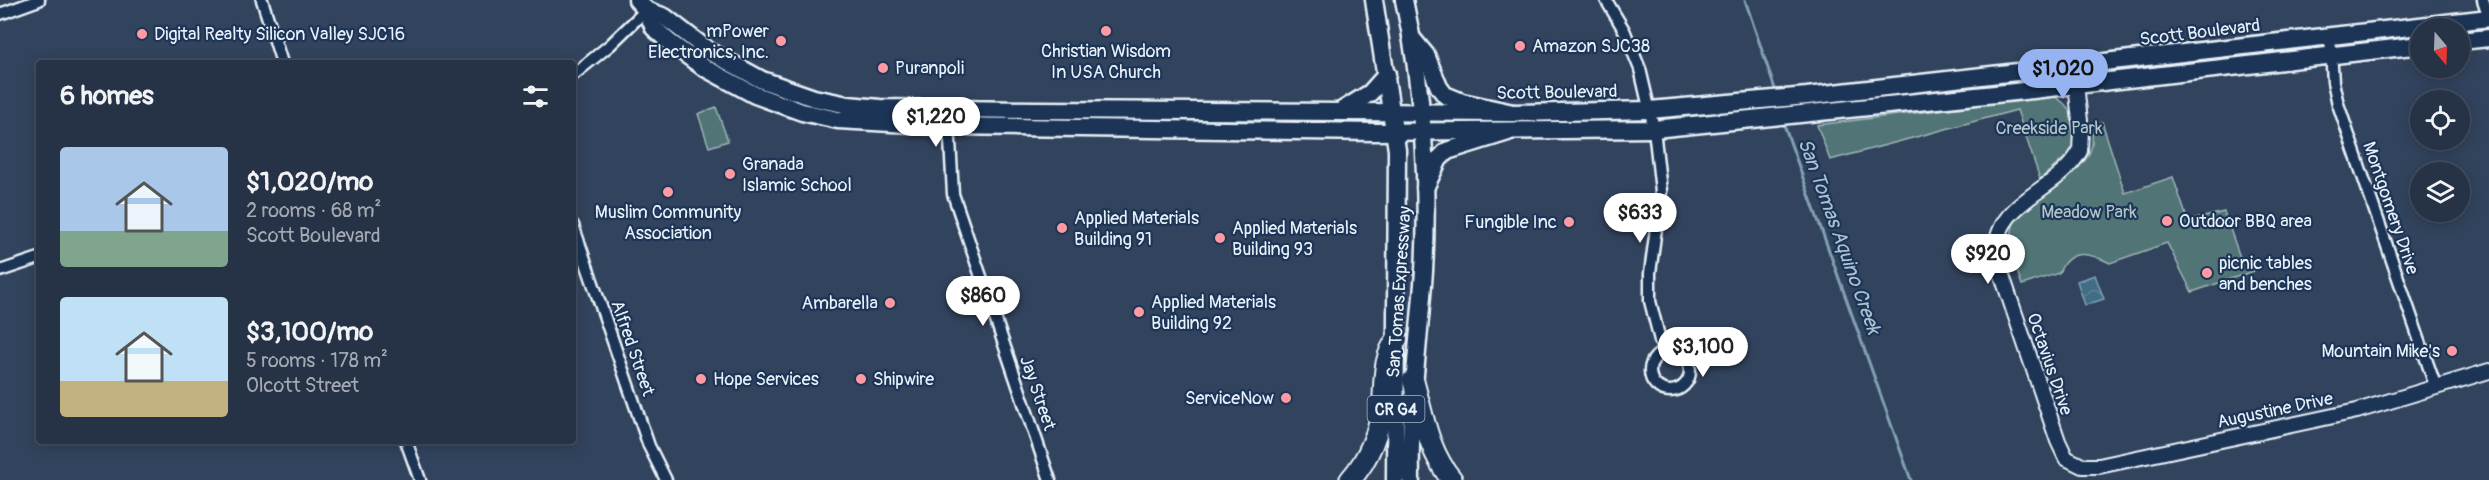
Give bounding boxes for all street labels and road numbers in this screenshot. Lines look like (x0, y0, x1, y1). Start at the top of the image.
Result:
street label: Scott Boulevard (2139, 14, 2262, 51)
street label: Scott Boulevard (1496, 80, 1618, 105)
street label: Montgomery Drive (2357, 139, 2424, 278)
street label: San Tomas Expressway (1382, 205, 1417, 379)
street label: Alfred Street (605, 297, 660, 400)
street label: Octavius Drive (2021, 310, 2078, 419)
street label: Jay Street (1014, 353, 1061, 434)
street label: Augustine Drive (2215, 387, 2335, 434)
road number: CR G4 (1368, 396, 1424, 422)

